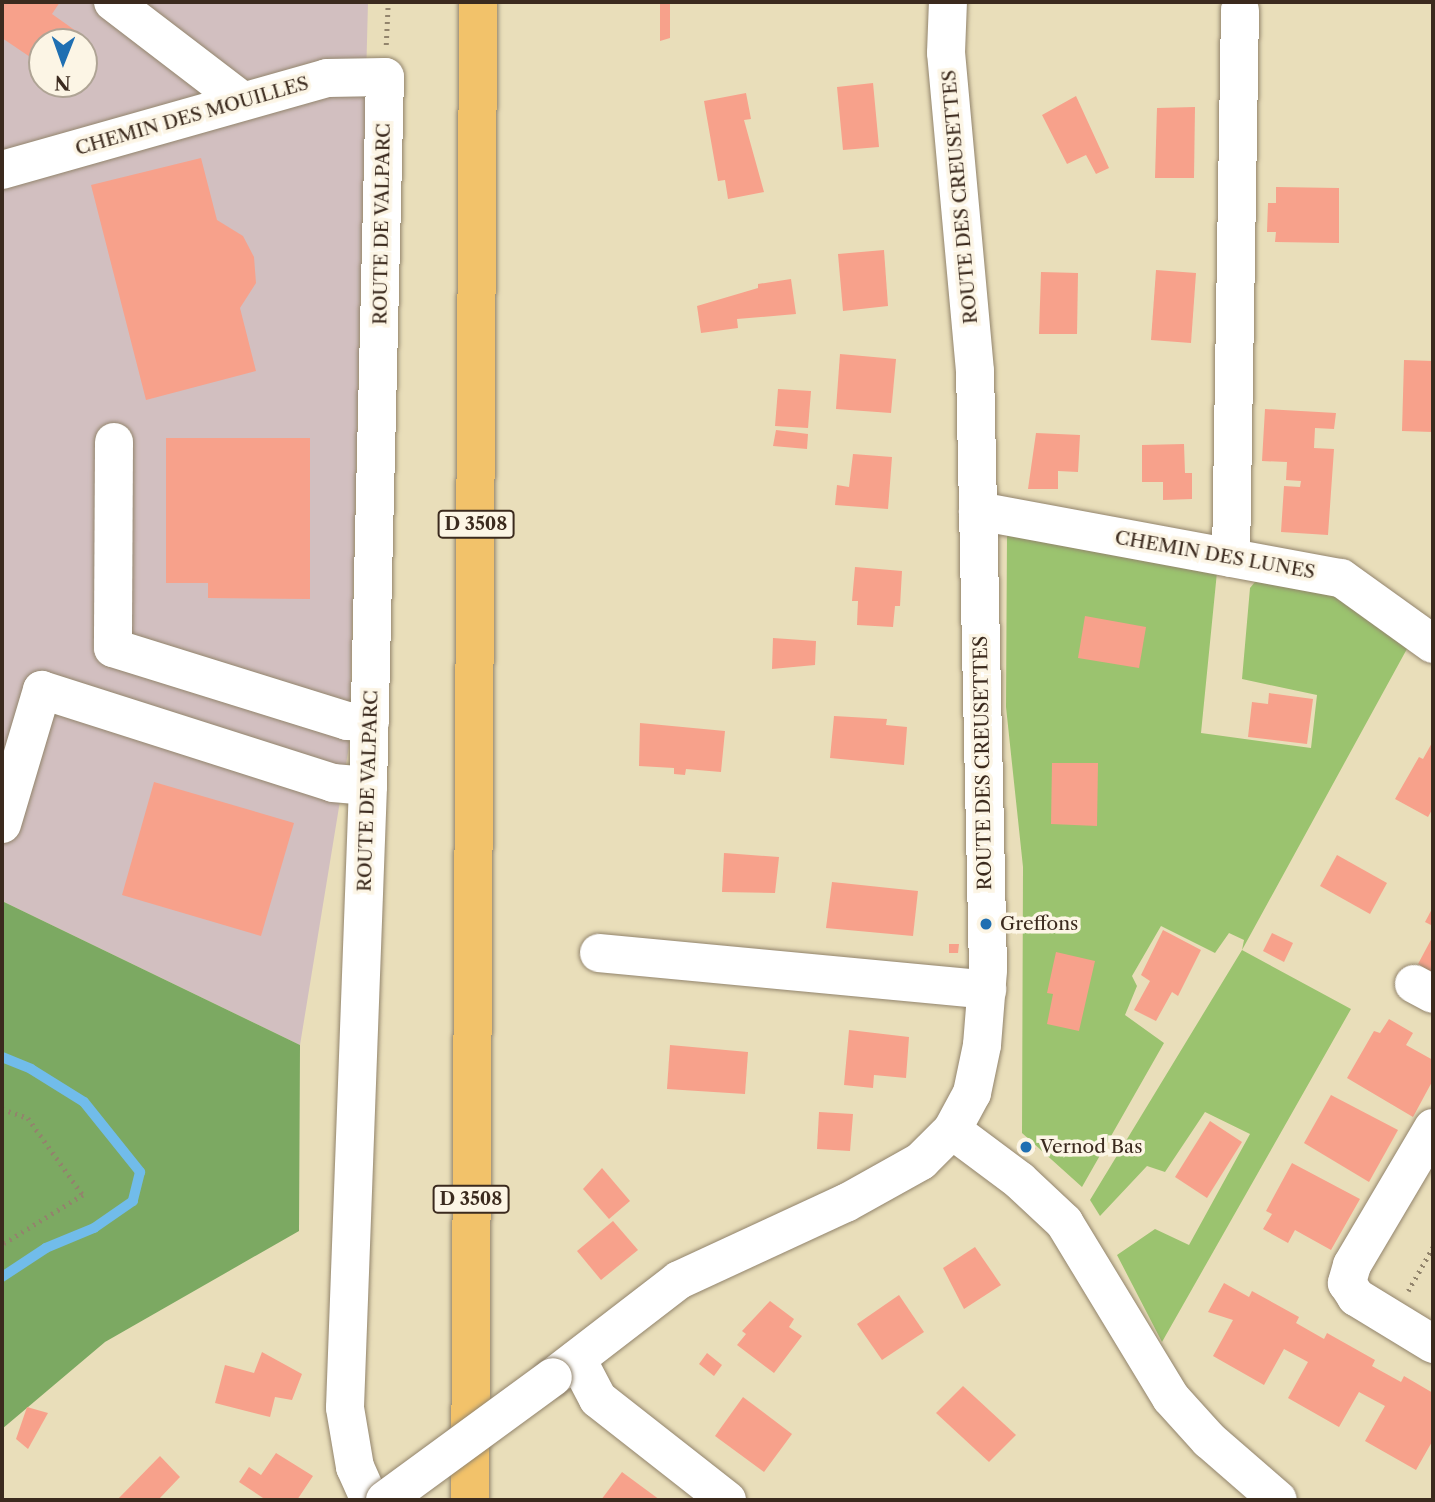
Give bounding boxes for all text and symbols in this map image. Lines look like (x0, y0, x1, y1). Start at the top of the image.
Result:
north arrow (28, 28, 98, 98)
street label: ROUTE DES CREUSETTES (938, 69, 982, 325)
text: N (54, 71, 71, 94)
street label: CHEMIN DES MOUILLES (73, 72, 311, 160)
street label: ROUTE DE VALPARC (369, 123, 395, 325)
road number: D 3508 (438, 510, 514, 538)
street label: CHEMIN DES LUNES (1113, 526, 1317, 584)
street label: ROUTE DES CREUSETTES (969, 635, 997, 891)
street label: ROUTE DE VALPARC (353, 689, 383, 893)
place label: Greffons (1000, 913, 1078, 935)
marker: Greffons (978, 916, 994, 932)
place label: Vernod Bas (1040, 1136, 1142, 1158)
marker: Vernod Bas (1018, 1139, 1034, 1155)
road number: D 3508 (433, 1184, 510, 1214)

